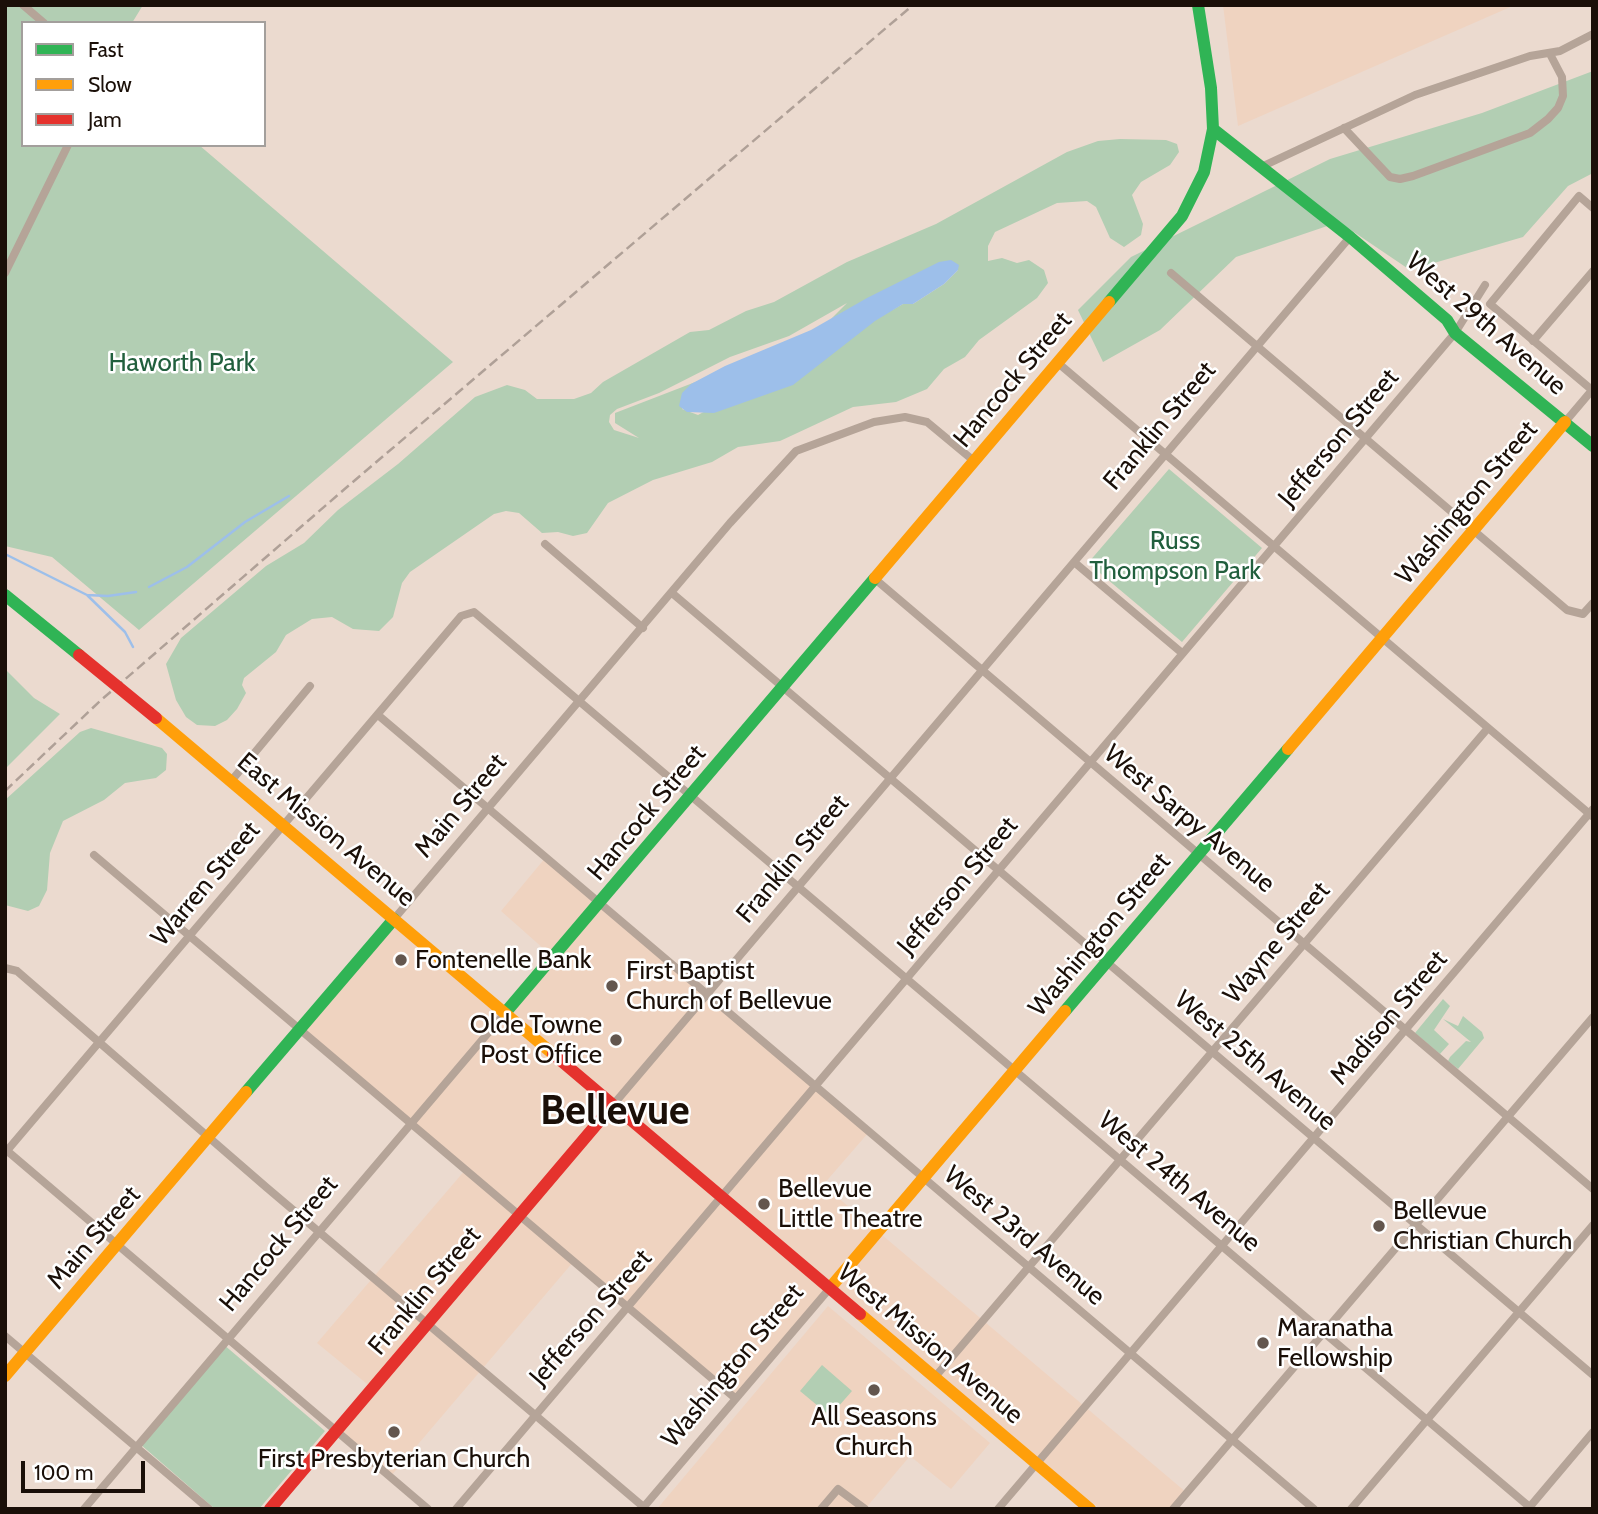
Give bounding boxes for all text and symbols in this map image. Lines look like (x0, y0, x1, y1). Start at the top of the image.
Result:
legend (21, 21, 266, 147)
text: Fast (88, 37, 124, 62)
text: Slow (88, 72, 132, 97)
text: Jam (88, 107, 122, 132)
street label: West 29th Avenue (1400, 246, 1572, 402)
street label: Hancock Street (947, 306, 1079, 454)
park label: Haworth Park (108, 347, 256, 379)
street label: Franklin Street (1097, 355, 1223, 497)
street label: Jefferson Street (1272, 363, 1406, 513)
street label: Washington Street (1389, 415, 1545, 591)
park label: Russ Thompson Park (1089, 525, 1261, 586)
street label: West Sarpy Avenue (1097, 738, 1281, 900)
street label: Hancock Street (581, 739, 713, 887)
street label: East Mission Avenue (231, 746, 421, 914)
street label: Main Street (409, 748, 513, 864)
street label: Franklin Street (730, 788, 856, 930)
street label: Jefferson Street (891, 811, 1025, 961)
street label: Warren Street (145, 816, 267, 952)
street label: Washington Street (1022, 847, 1178, 1023)
street label: Wayne Street (1217, 876, 1337, 1010)
place label: Fontenelle Bank (415, 944, 591, 976)
street label: Madison Street (1324, 945, 1454, 1091)
marker: Fontenelle Bank (393, 952, 409, 968)
place label: First Baptist Church of Bellevue (626, 955, 832, 1016)
marker: First Baptist Church of Bellevue (604, 978, 620, 994)
street label: West 25th Avenue (1168, 984, 1342, 1138)
place label: Olde Towne Post Office (470, 1009, 602, 1070)
marker: Olde Towne Post Office (608, 1032, 624, 1048)
district label: Bellevue (540, 1088, 690, 1136)
street label: West 24th Avenue (1092, 1105, 1266, 1259)
street label: West 23rd Avenue (937, 1160, 1111, 1312)
street label: Hancock Street (213, 1170, 345, 1318)
place label: Bellevue Little Theatre (778, 1173, 923, 1234)
street label: Main Street (41, 1180, 147, 1296)
place label: Bellevue Christian Church (1393, 1195, 1572, 1256)
marker: Bellevue Little Theatre (756, 1196, 772, 1212)
marker: Bellevue Christian Church (1371, 1218, 1387, 1234)
street label: Franklin Street (362, 1220, 488, 1362)
street label: Jefferson Street (523, 1243, 659, 1393)
street label: West Mission Avenue (831, 1257, 1029, 1431)
street label: Washington Street (655, 1278, 811, 1454)
place label: Maranatha Fellowship (1277, 1312, 1393, 1374)
marker: Maranatha Fellowship (1255, 1335, 1271, 1351)
marker: All Seasons Church (866, 1382, 882, 1398)
place label: All Seasons Church (811, 1401, 937, 1462)
marker: First Presbyterian Church (386, 1424, 402, 1440)
place label: First Presbyterian Church (258, 1443, 530, 1475)
scale bar (24, 1448, 149, 1492)
text: 100 m (34, 1460, 93, 1485)

